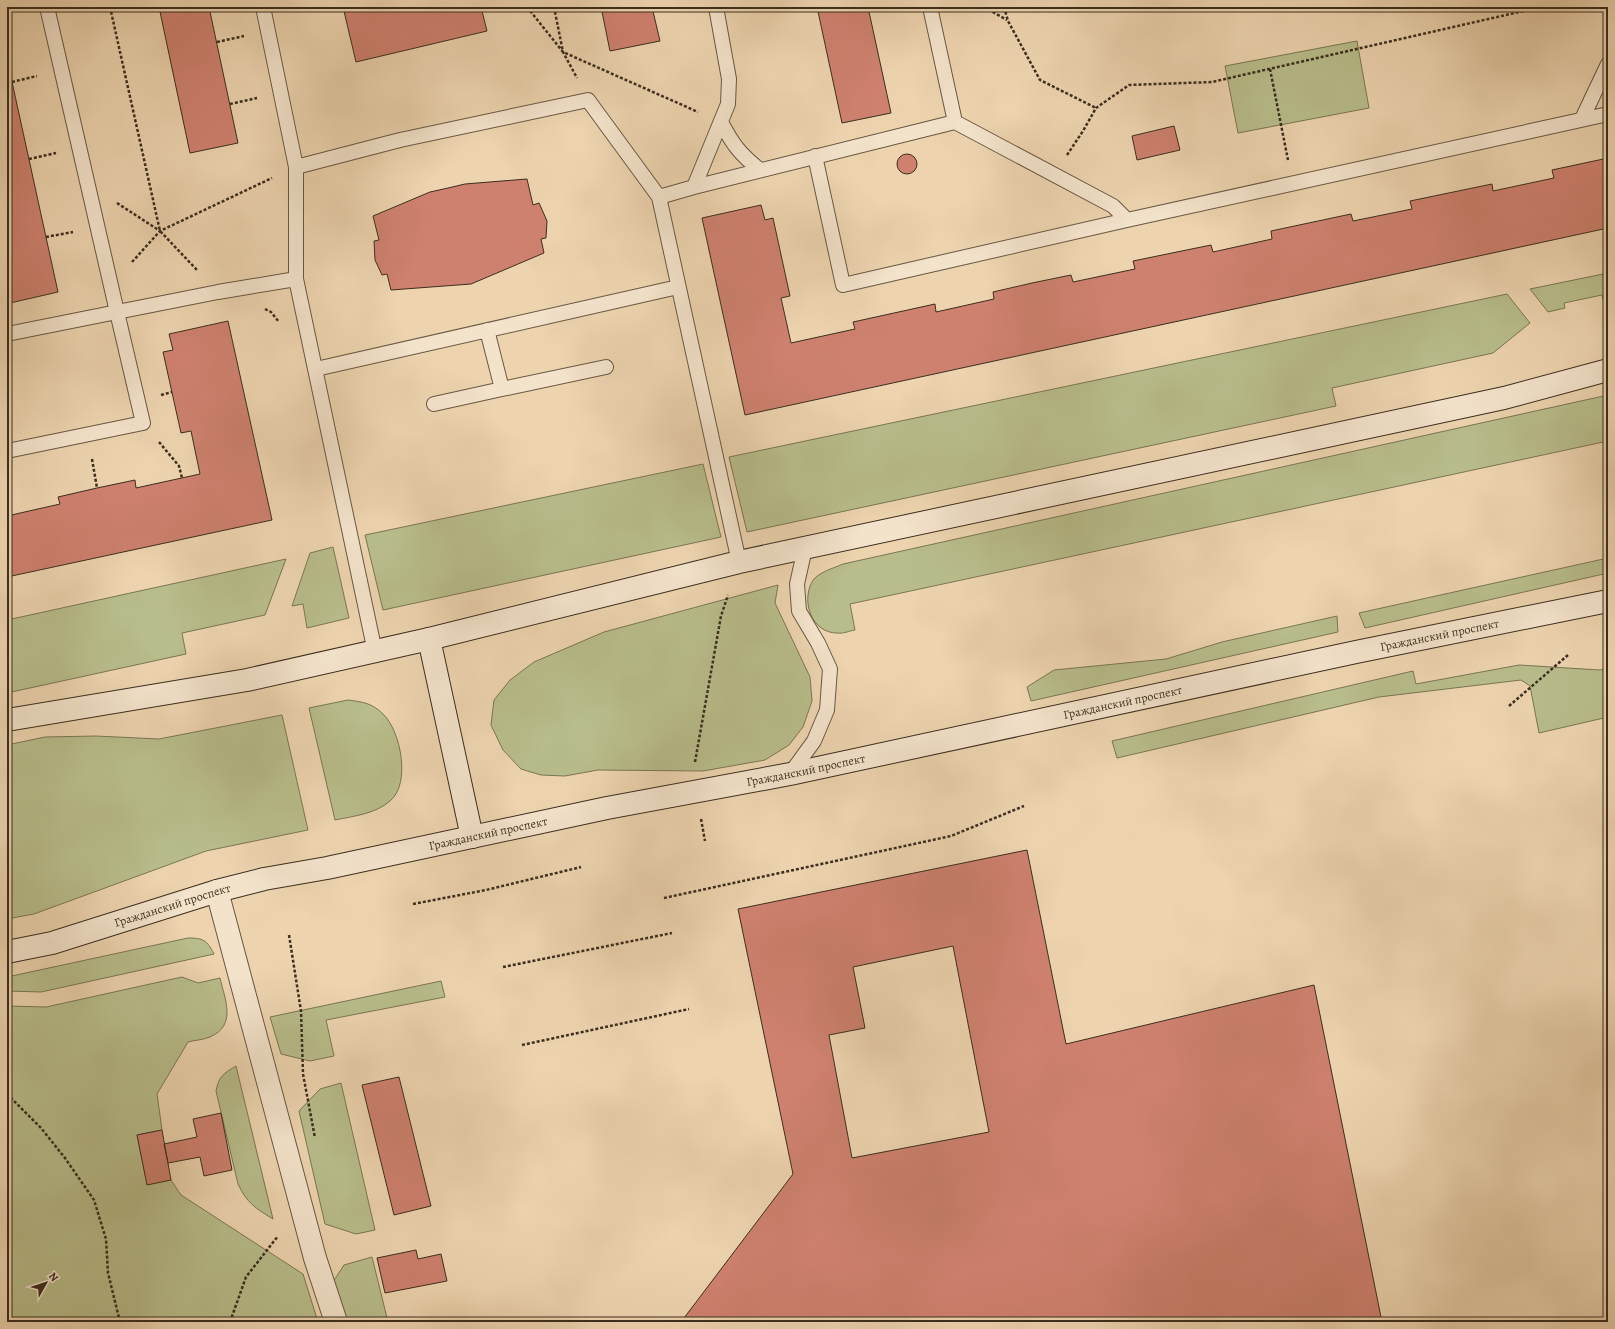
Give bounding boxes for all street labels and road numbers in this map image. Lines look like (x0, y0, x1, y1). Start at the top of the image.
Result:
street label: Гражданский проспект (1379, 615, 1501, 655)
street label: Гражданский проспект (1062, 682, 1184, 723)
street label: Гражданский проспект (745, 750, 867, 790)
street label: Гражданский проспект (427, 813, 549, 854)
street label: Гражданский проспект (112, 880, 233, 931)

